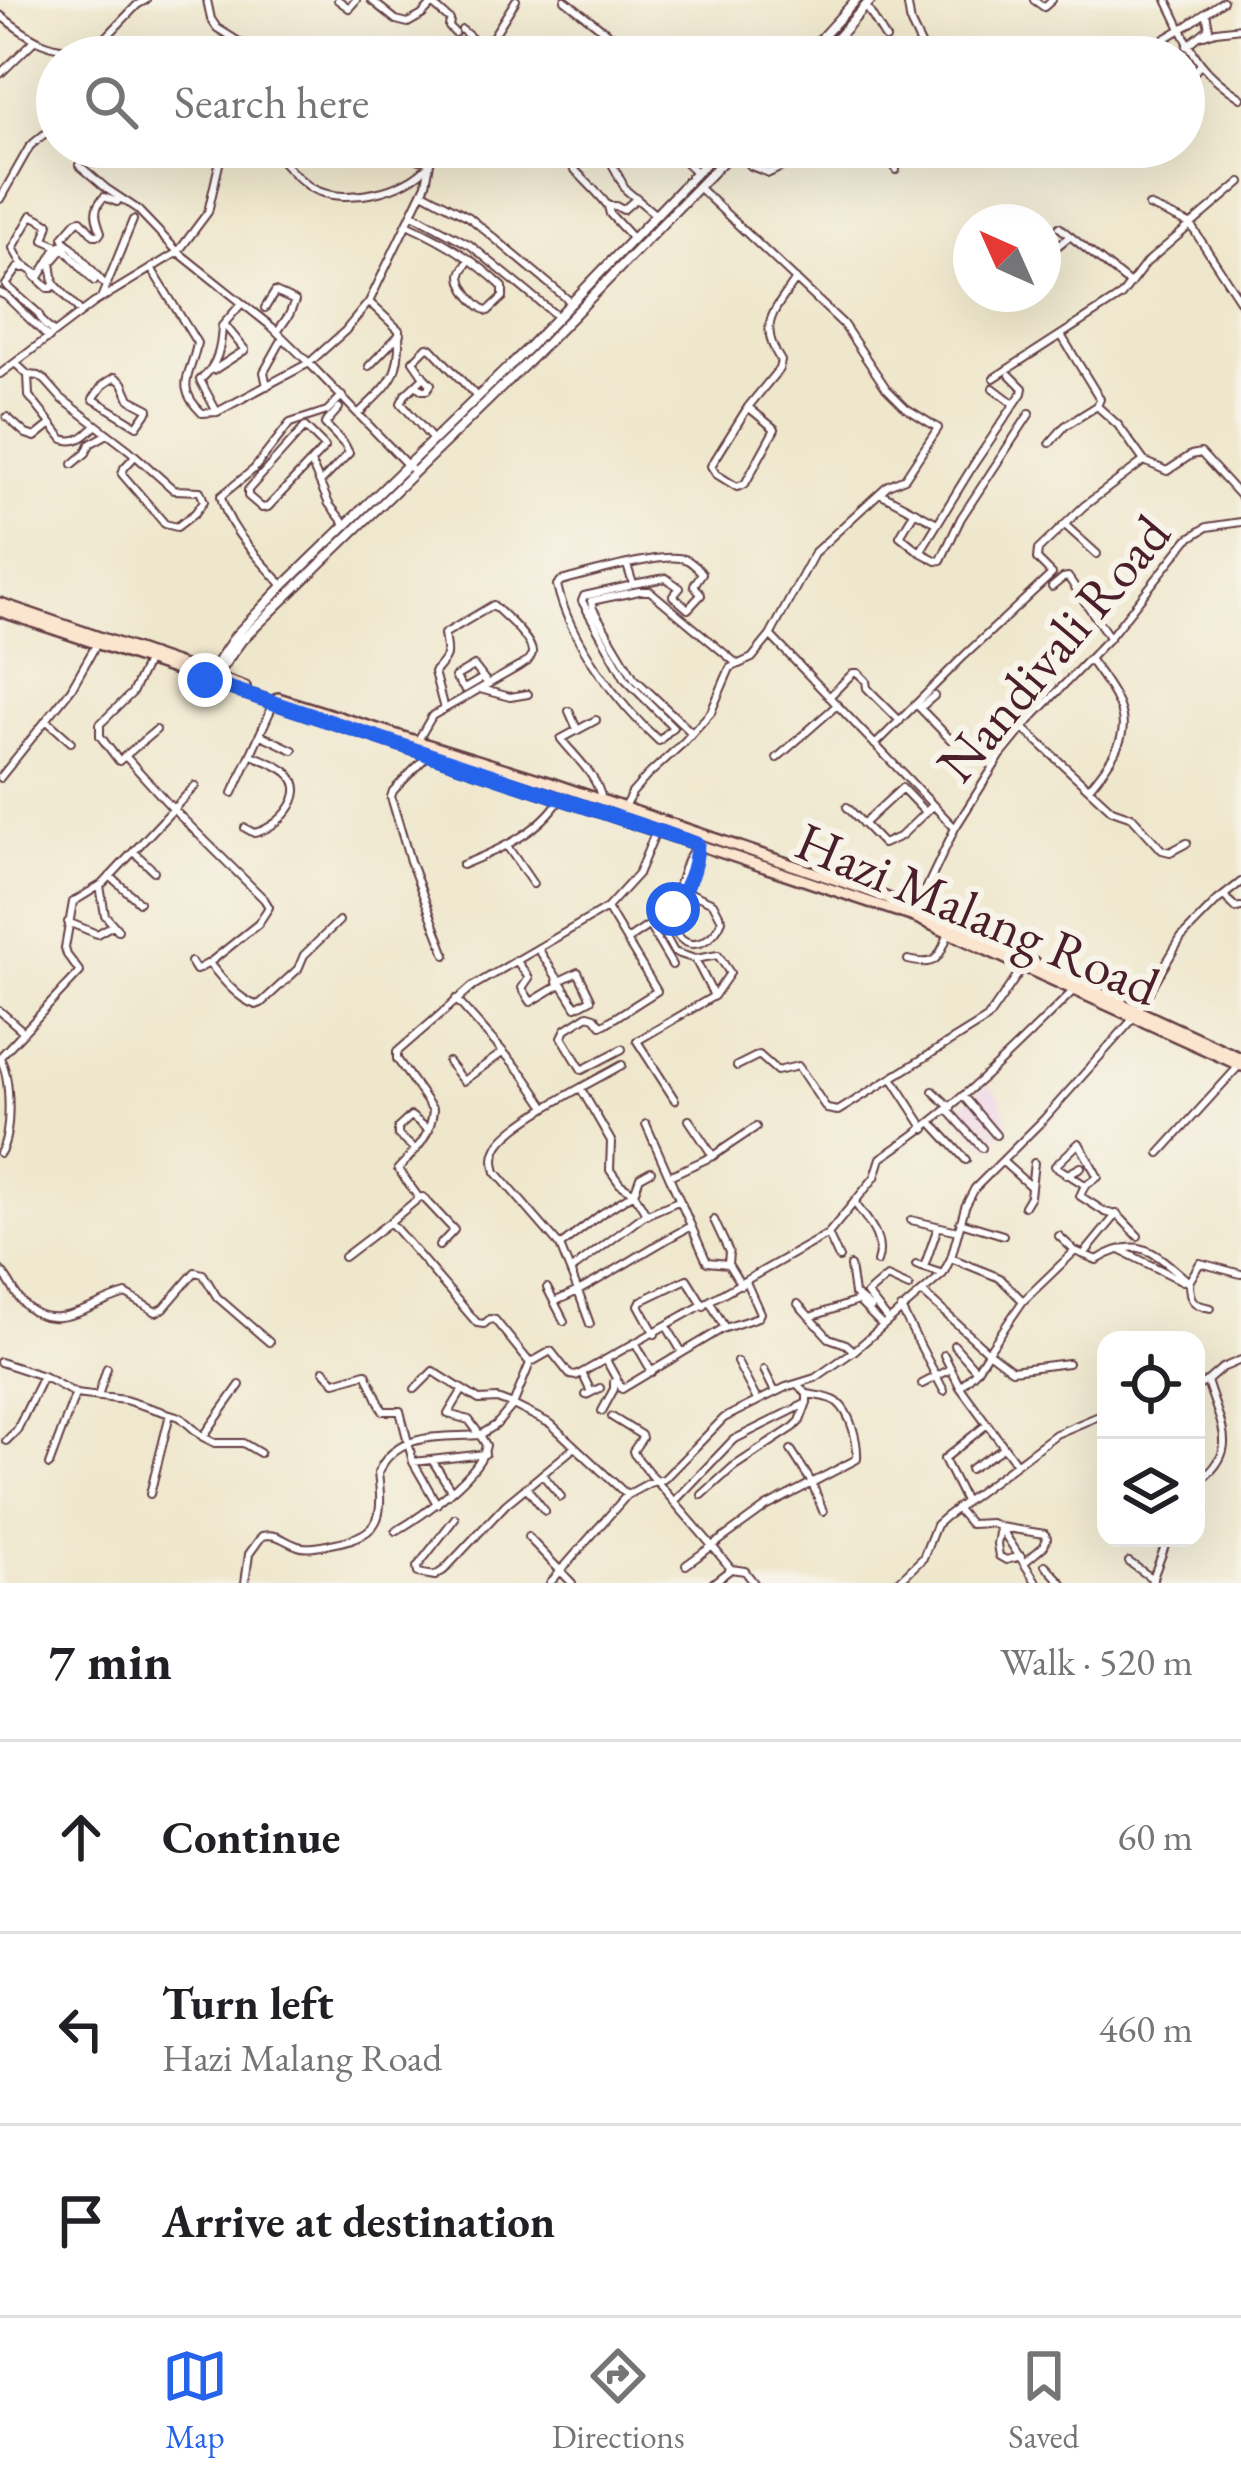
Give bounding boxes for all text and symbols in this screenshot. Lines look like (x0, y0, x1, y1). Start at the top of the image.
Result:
search box (36, 36, 1205, 168)
icon: search (78, 69, 144, 135)
text: Search here (174, 73, 369, 131)
north arrow (953, 204, 1061, 312)
street label: Nandivali Road (921, 499, 1186, 796)
route end (178, 653, 232, 707)
street label: Hazi Malang Road (786, 805, 1171, 1021)
route start (646, 882, 700, 936)
map controls (1097, 1331, 1205, 1547)
button: locate (1097, 1331, 1205, 1439)
button: layers (1097, 1439, 1205, 1547)
text: 7 min (48, 1628, 172, 1694)
text: Walk · 520 m (1000, 1636, 1193, 1687)
icon: ahead (48, 1804, 114, 1870)
text: Continue (162, 1808, 340, 1866)
text: 60 m (1117, 1811, 1193, 1862)
text: Turn left (162, 1974, 334, 2032)
icon: left (48, 1996, 114, 2062)
text: 460 m (1099, 2003, 1193, 2054)
text: Hazi Malang Road (162, 2032, 442, 2083)
icon: arrive (48, 2188, 114, 2254)
text: Arrive at destination (162, 2192, 555, 2250)
tab: Map (162, 2343, 228, 2458)
tab: Directions (552, 2343, 685, 2458)
tab: Saved (1008, 2343, 1079, 2458)

